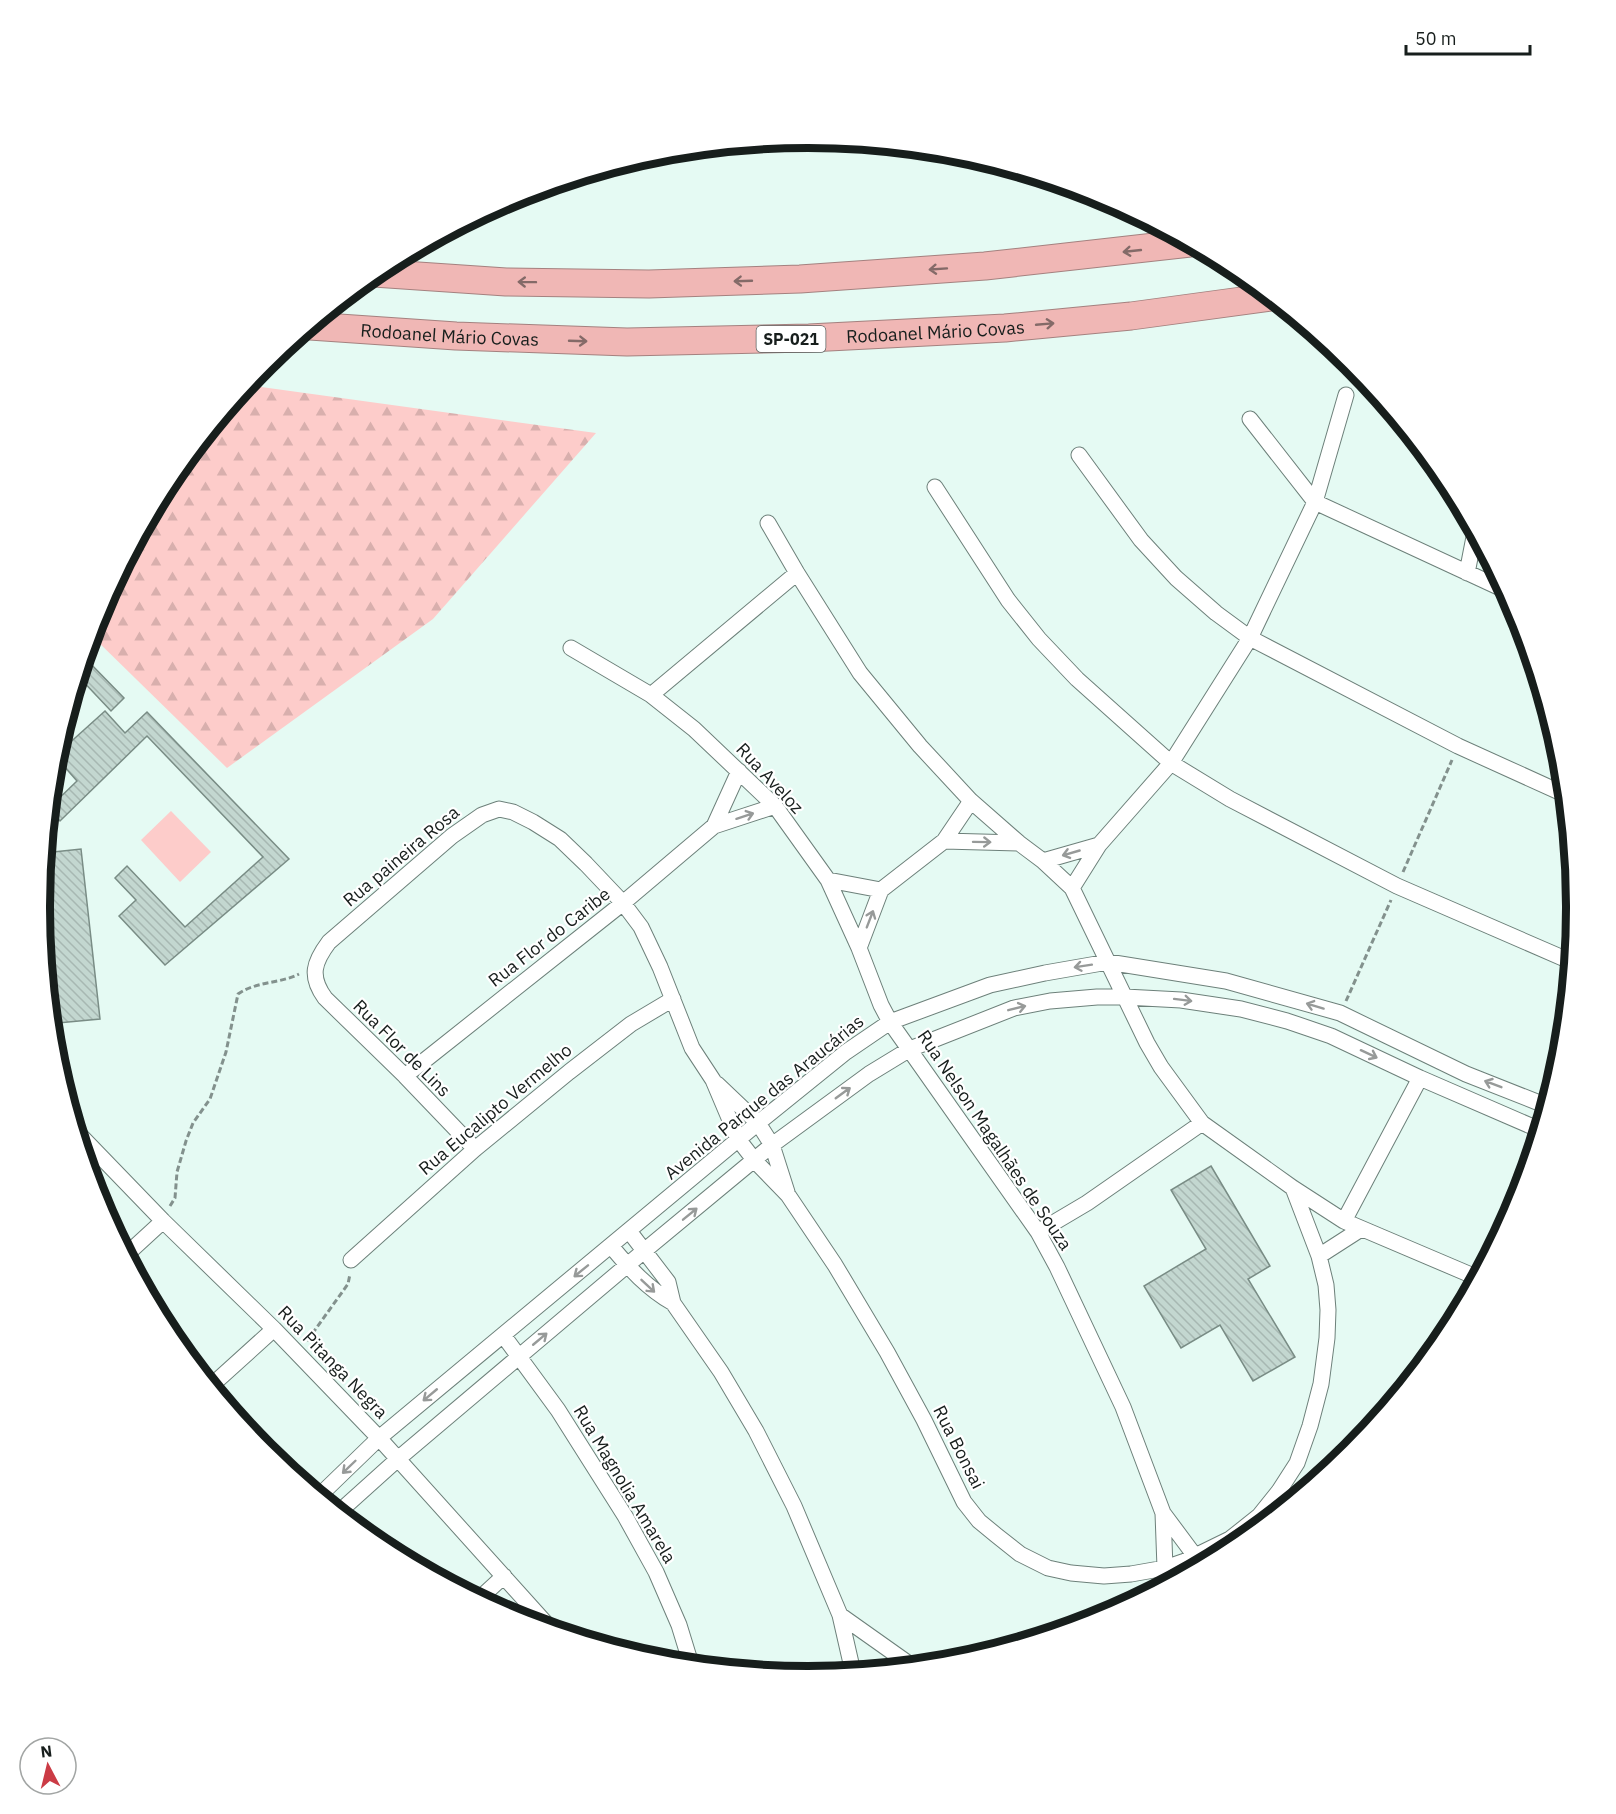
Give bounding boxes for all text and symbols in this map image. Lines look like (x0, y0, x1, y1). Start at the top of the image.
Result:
scale bar (1406, 18, 1530, 56)
text: 50 m (1415, 27, 1457, 50)
one-way arrow (1122, 246, 1142, 257)
one-way arrow (928, 264, 948, 275)
one-way arrow (734, 275, 754, 287)
one-way arrow (518, 276, 538, 288)
street label: Rodoanel Mário Covas (846, 315, 1026, 348)
street label: Rodoanel Mário Covas (360, 318, 539, 350)
one-way arrow (1035, 318, 1055, 329)
road number: SP-021 (756, 326, 826, 352)
one-way arrow (567, 335, 587, 346)
street label: Rua Aveloz (731, 738, 809, 818)
street label: Rua paineira Rosa (338, 800, 464, 911)
one-way arrow (735, 810, 754, 821)
one-way arrow (971, 837, 991, 848)
one-way arrow (1062, 847, 1081, 859)
street label: Rua Flor do Caribe (483, 882, 615, 992)
one-way arrow (865, 910, 876, 929)
one-way arrow (1074, 961, 1093, 972)
street label: Rua Flor de Lins (348, 994, 456, 1102)
one-way arrow (1172, 995, 1192, 1006)
one-way arrow (1306, 1000, 1325, 1011)
one-way arrow (1007, 1002, 1026, 1013)
street label: Avenida Parque das Araucárias (660, 1010, 868, 1184)
street label: Rua Nelson Magalhães de Souza (913, 1026, 1078, 1255)
street label: Rua Eucalipto Vermelho (414, 1038, 576, 1180)
one-way arrow (1360, 1049, 1378, 1061)
one-way arrow (1484, 1078, 1503, 1089)
one-way arrow (834, 1087, 850, 1099)
one-way arrow (681, 1207, 697, 1220)
one-way arrow (573, 1264, 589, 1277)
one-way arrow (640, 1279, 655, 1293)
street label: Rua Pitanga Negra (273, 1301, 393, 1424)
one-way arrow (532, 1333, 548, 1346)
one-way arrow (423, 1389, 439, 1402)
street label: Rua Magnolia Amarela (569, 1401, 682, 1568)
street label: Rua Bonsai (928, 1401, 990, 1493)
one-way arrow (342, 1460, 357, 1474)
north arrow (18, 1736, 78, 1796)
text: N (39, 1740, 53, 1762)

